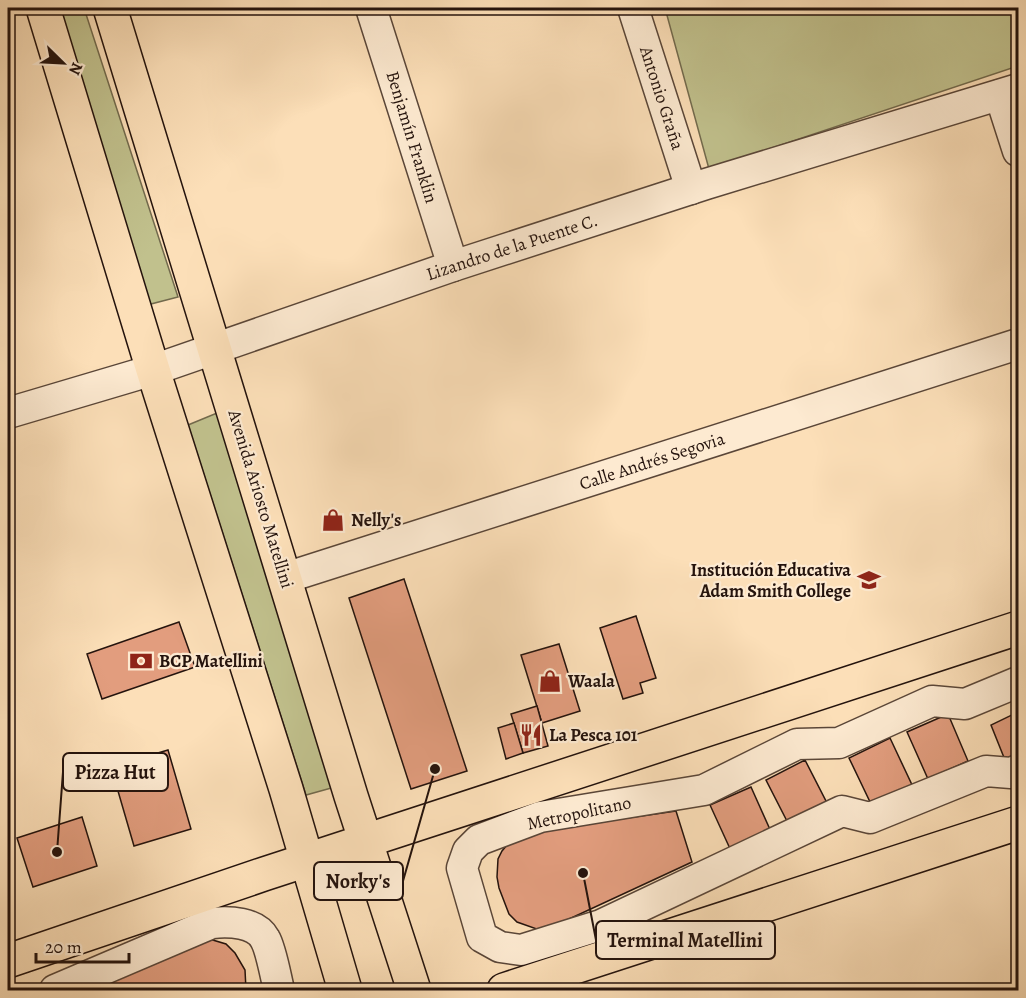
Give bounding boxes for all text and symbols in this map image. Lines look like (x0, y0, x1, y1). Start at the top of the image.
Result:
north arrow (33, 33, 93, 93)
street label: Antonio Graña (634, 42, 690, 153)
text: N (63, 59, 88, 79)
street label: Benjamín Franklin (381, 68, 444, 206)
street label: Lizandro de la Puente C. (423, 208, 601, 286)
street label: Avenida Ariosto Matellini (222, 406, 300, 591)
street label: Calle Andrés Segovia (576, 426, 728, 496)
shop icon: Nelly's (320, 507, 346, 533)
place label: Nelly's (351, 508, 401, 532)
place label: Institución Educativa Adam Smith College (690, 558, 851, 603)
school or university icon: Institución Educativa Adam Smith College (856, 567, 882, 593)
bank icon: BCP Matellini (128, 648, 154, 674)
place label: BCP Matellini (159, 649, 263, 673)
shop icon: Waala (537, 668, 563, 694)
place label: Waala (567, 669, 615, 693)
restaurant icon: La Pesca 101 (518, 722, 544, 748)
place label: La Pesca 101 (549, 723, 638, 747)
callout: Pizza Hut (63, 753, 168, 791)
text: Pizza Hut (74, 759, 156, 786)
street label: Metropolitano (525, 790, 633, 836)
callout: Norky's (314, 862, 403, 900)
text: Norky's (326, 868, 390, 895)
callout: Terminal Matellini (596, 921, 775, 959)
scale bar (36, 926, 129, 964)
text: Terminal Matellini (607, 927, 763, 954)
text: 20 m (45, 935, 82, 959)

